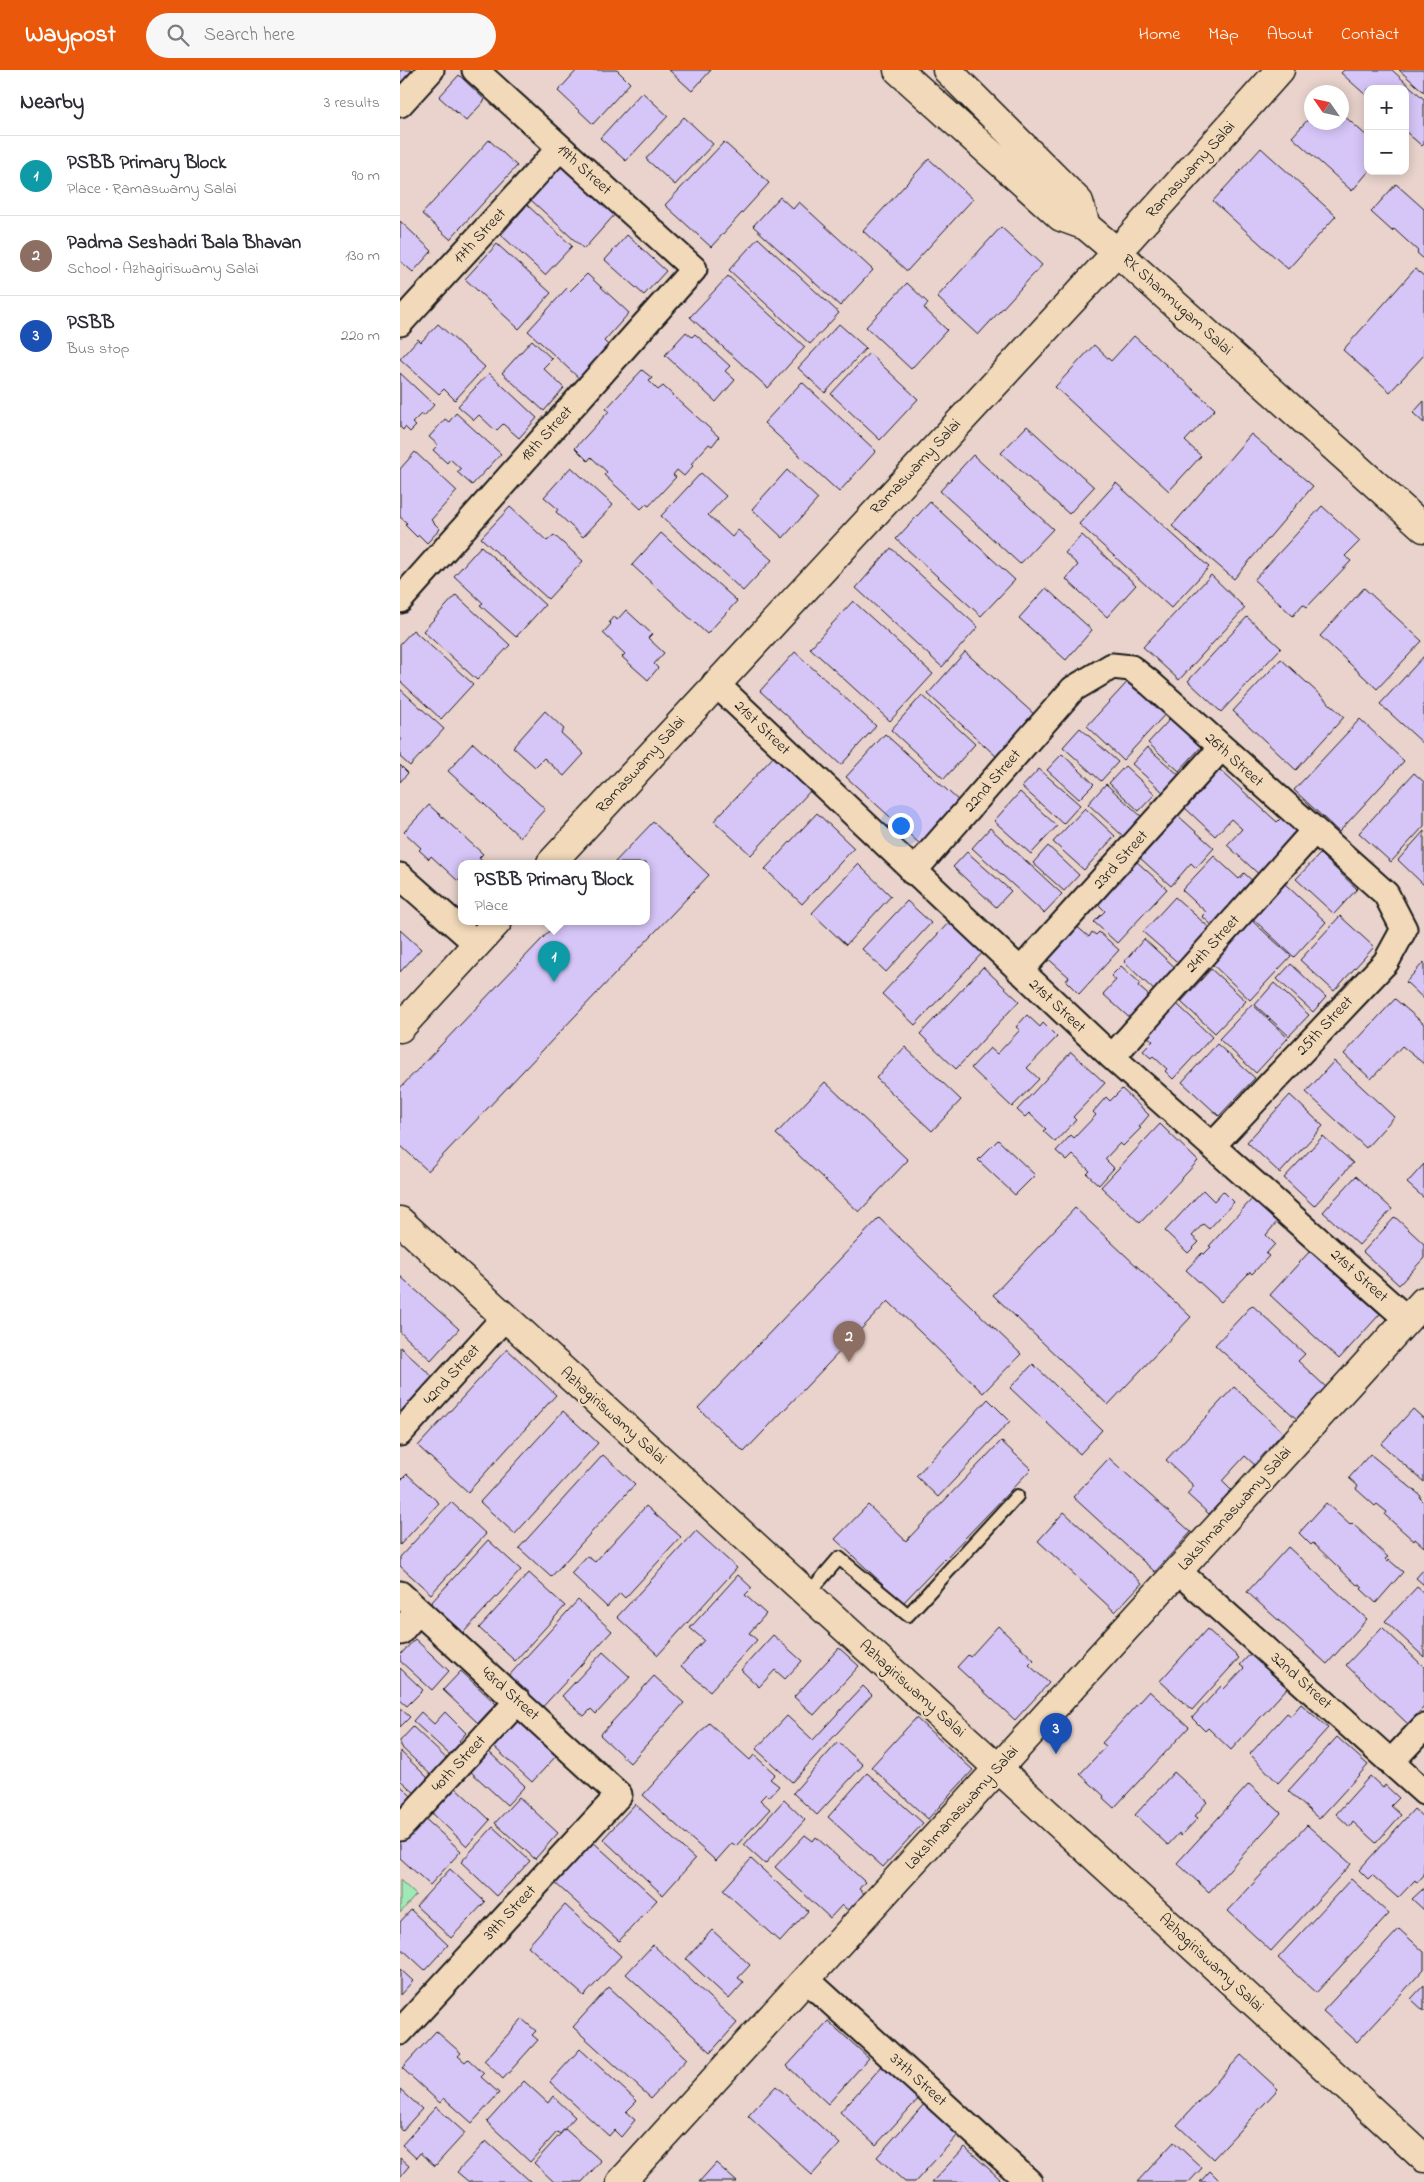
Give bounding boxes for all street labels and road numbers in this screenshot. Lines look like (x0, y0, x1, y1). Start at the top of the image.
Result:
street label: Ramaswamy Salai (1141, 116, 1242, 224)
street label: 19th Street (551, 139, 617, 202)
street label: 17th Street (448, 202, 513, 269)
street label: RK Shanmugam Salai (1116, 249, 1238, 361)
street label: 18th Street (515, 400, 579, 467)
street label: Ramaswamy Salai (865, 413, 967, 521)
street label: 21st Street (728, 695, 796, 762)
street label: Ramaswamy Salai (591, 711, 692, 819)
street label: 26th Street (1199, 727, 1269, 794)
street label: 22nd Street (959, 744, 1028, 818)
street label: 23rd Street (1088, 824, 1155, 895)
street label: 24th Street (1180, 909, 1246, 979)
street label: 21st Street (1023, 973, 1092, 1039)
street label: 25th Street (1291, 990, 1360, 1061)
street label: 21st Street (1325, 1243, 1394, 1309)
street label: 42nd Street (418, 1338, 487, 1411)
street label: Azhagiriswamy Salai (554, 1361, 672, 1471)
street label: Lakshmanaswamy Salai (1172, 1441, 1298, 1577)
street label: Azhagiriswamy Salai (853, 1634, 971, 1744)
street label: 32nd Street (1265, 1647, 1338, 1716)
street label: 43rd Street (475, 1661, 545, 1727)
street label: 40th Street (426, 1729, 492, 1798)
street label: Lakshmanaswamy Salai (899, 1740, 1025, 1876)
street label: 39th Street (478, 1879, 543, 1946)
street label: Azhagiriswamy Salai (1153, 1908, 1269, 2018)
street label: 37th Street (884, 2047, 953, 2113)

